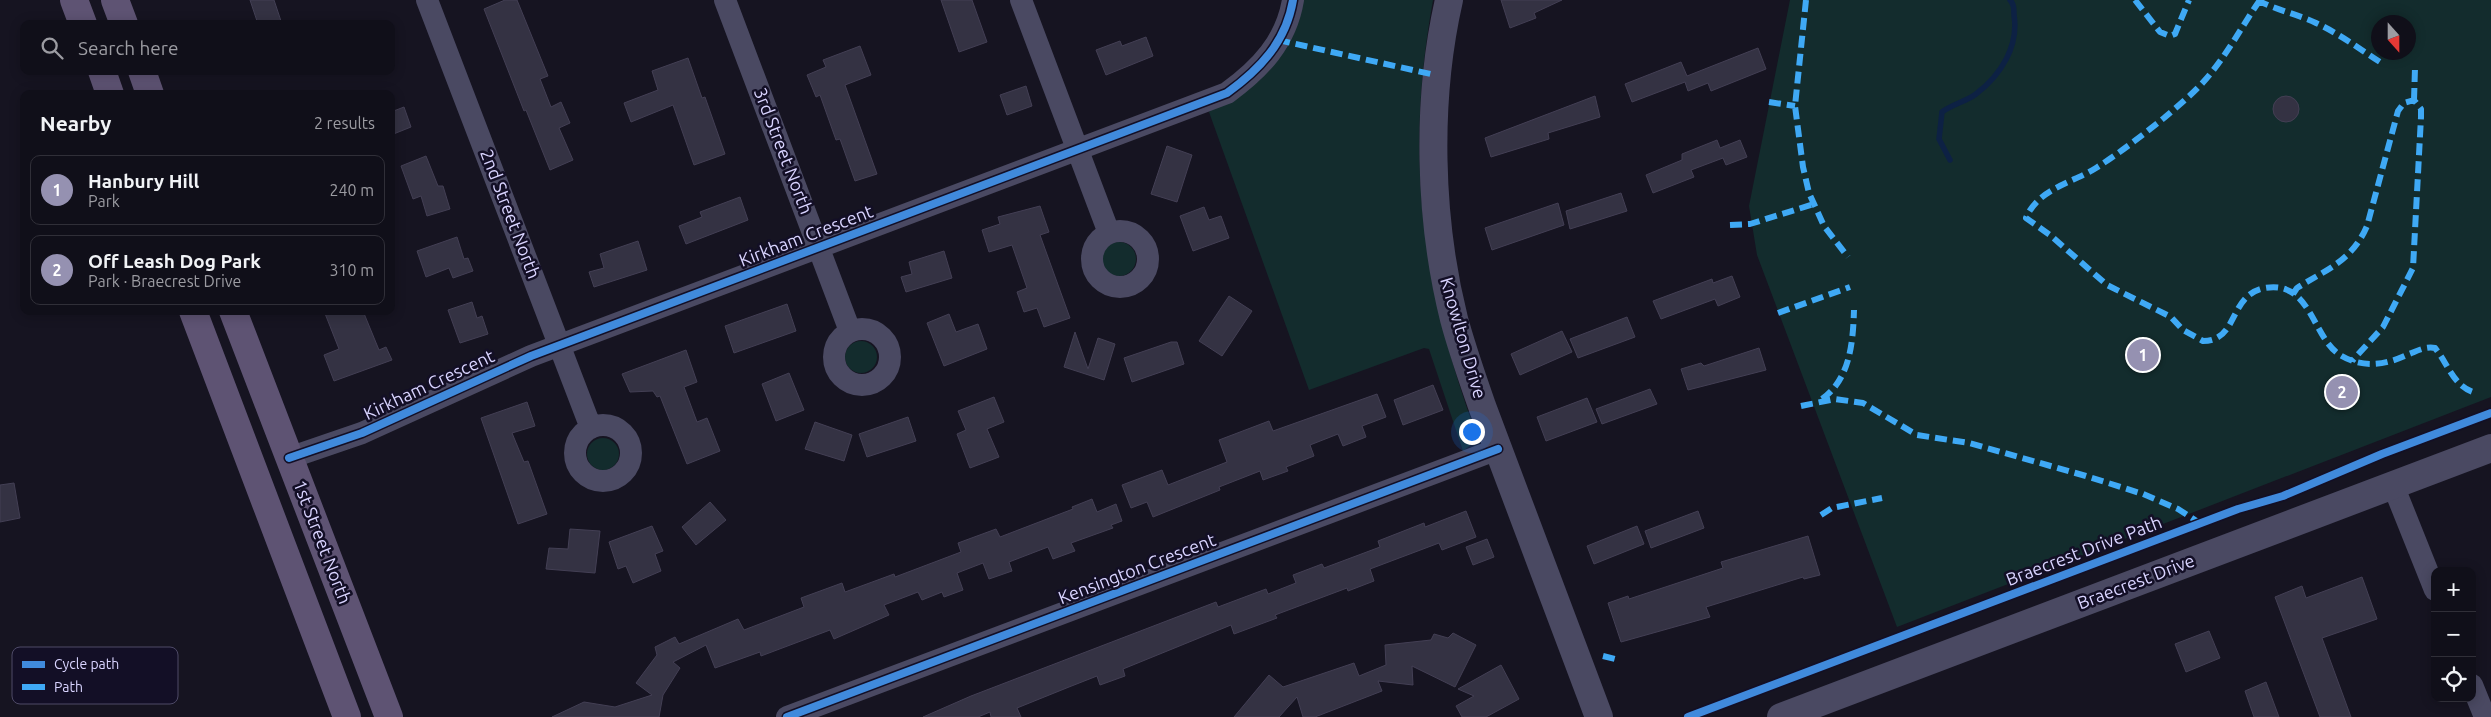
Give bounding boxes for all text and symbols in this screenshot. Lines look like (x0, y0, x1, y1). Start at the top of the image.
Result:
north arrow (2371, 15, 2416, 60)
search box (20, 20, 395, 75)
icon: search (38, 34, 66, 62)
text: Search here (78, 37, 178, 59)
street label: 3rd Street North (751, 85, 817, 217)
text: Nearby (40, 111, 111, 135)
text: 2 results (314, 114, 375, 132)
street label: 2nd Street North (477, 146, 545, 281)
text: Hanbury Hill (88, 170, 199, 192)
text: 1 (52, 181, 62, 199)
text: 240 m (329, 181, 374, 199)
text: Park (88, 192, 120, 210)
street label: Kirkham Crescent (736, 200, 876, 270)
text: Off Leash Dog Park (88, 250, 261, 272)
text: 2 (52, 261, 62, 279)
text: 310 m (329, 261, 374, 279)
text: Park · Braecrest Drive (88, 272, 241, 290)
street label: Knowlton Drive (1437, 275, 1491, 401)
pin: 1 (2127, 336, 2159, 374)
street label: Kirkham Crescent (360, 345, 497, 423)
pin: 2 (2326, 373, 2358, 411)
your location (1459, 419, 1485, 445)
street label: 1st Street North (290, 477, 356, 606)
street label: Braecrest Drive Path (2003, 511, 2165, 591)
street label: Kensington Crescent (1055, 529, 1218, 607)
street label: Braecrest Drive (2074, 550, 2198, 614)
map controls (2431, 567, 2476, 702)
button: + (2431, 567, 2476, 612)
button: − (2431, 612, 2476, 657)
legend (12, 647, 178, 704)
text: Cycle path (54, 656, 119, 672)
button: locate (2431, 657, 2476, 702)
text: Path (54, 679, 83, 695)

